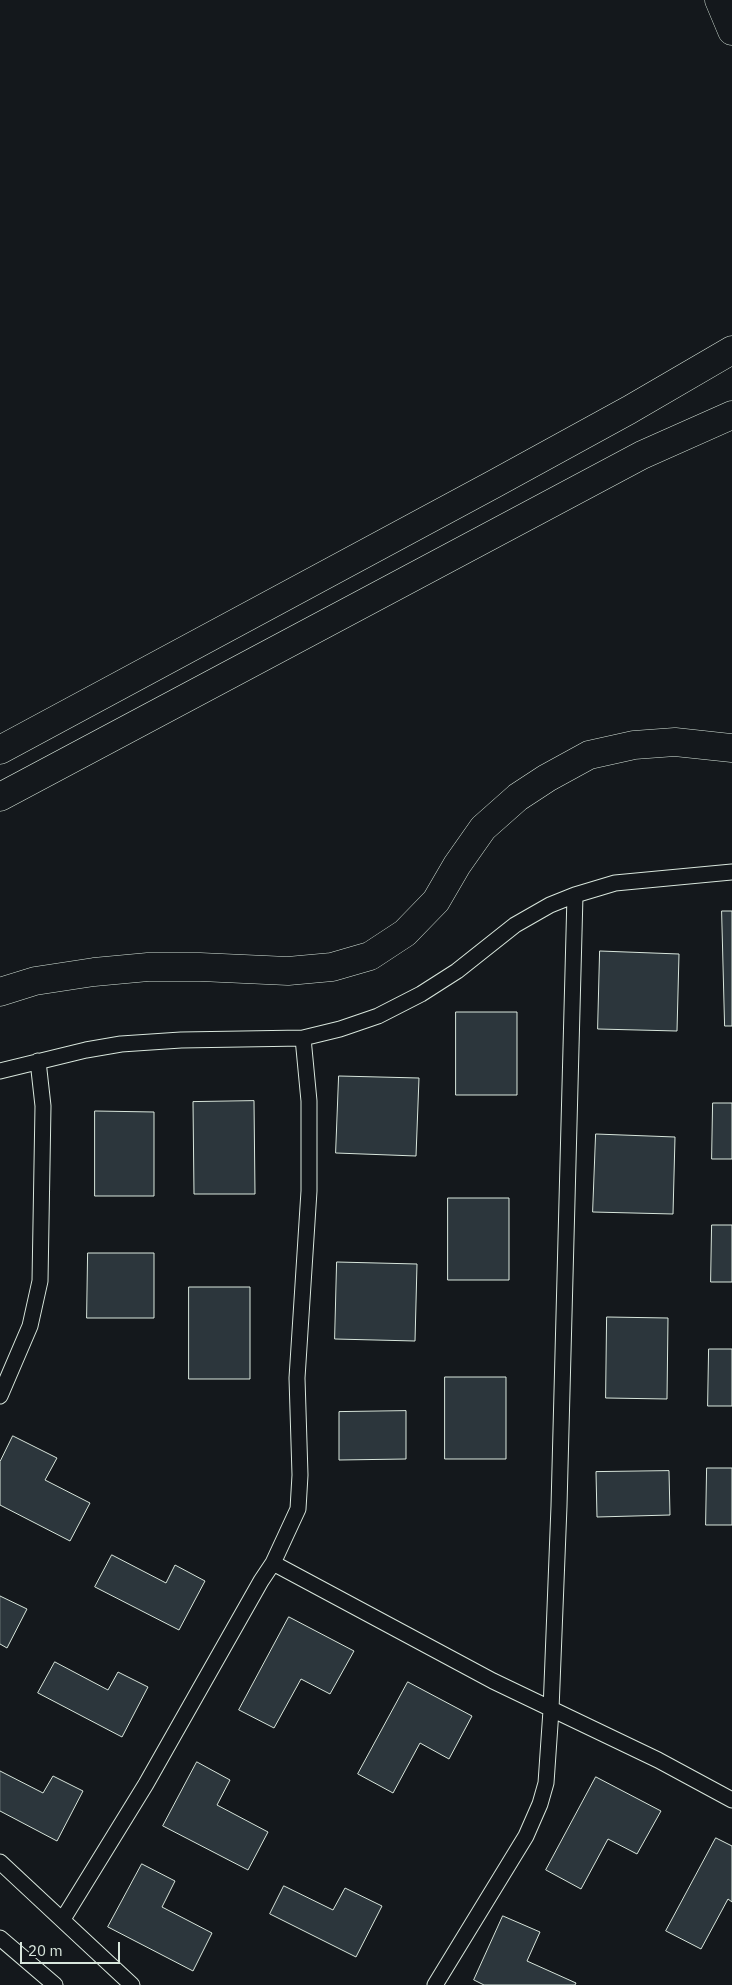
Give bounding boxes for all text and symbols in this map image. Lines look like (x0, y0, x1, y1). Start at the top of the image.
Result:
scale bar (22, 1932, 122, 1964)
text: 20 m (28, 1941, 63, 1960)

